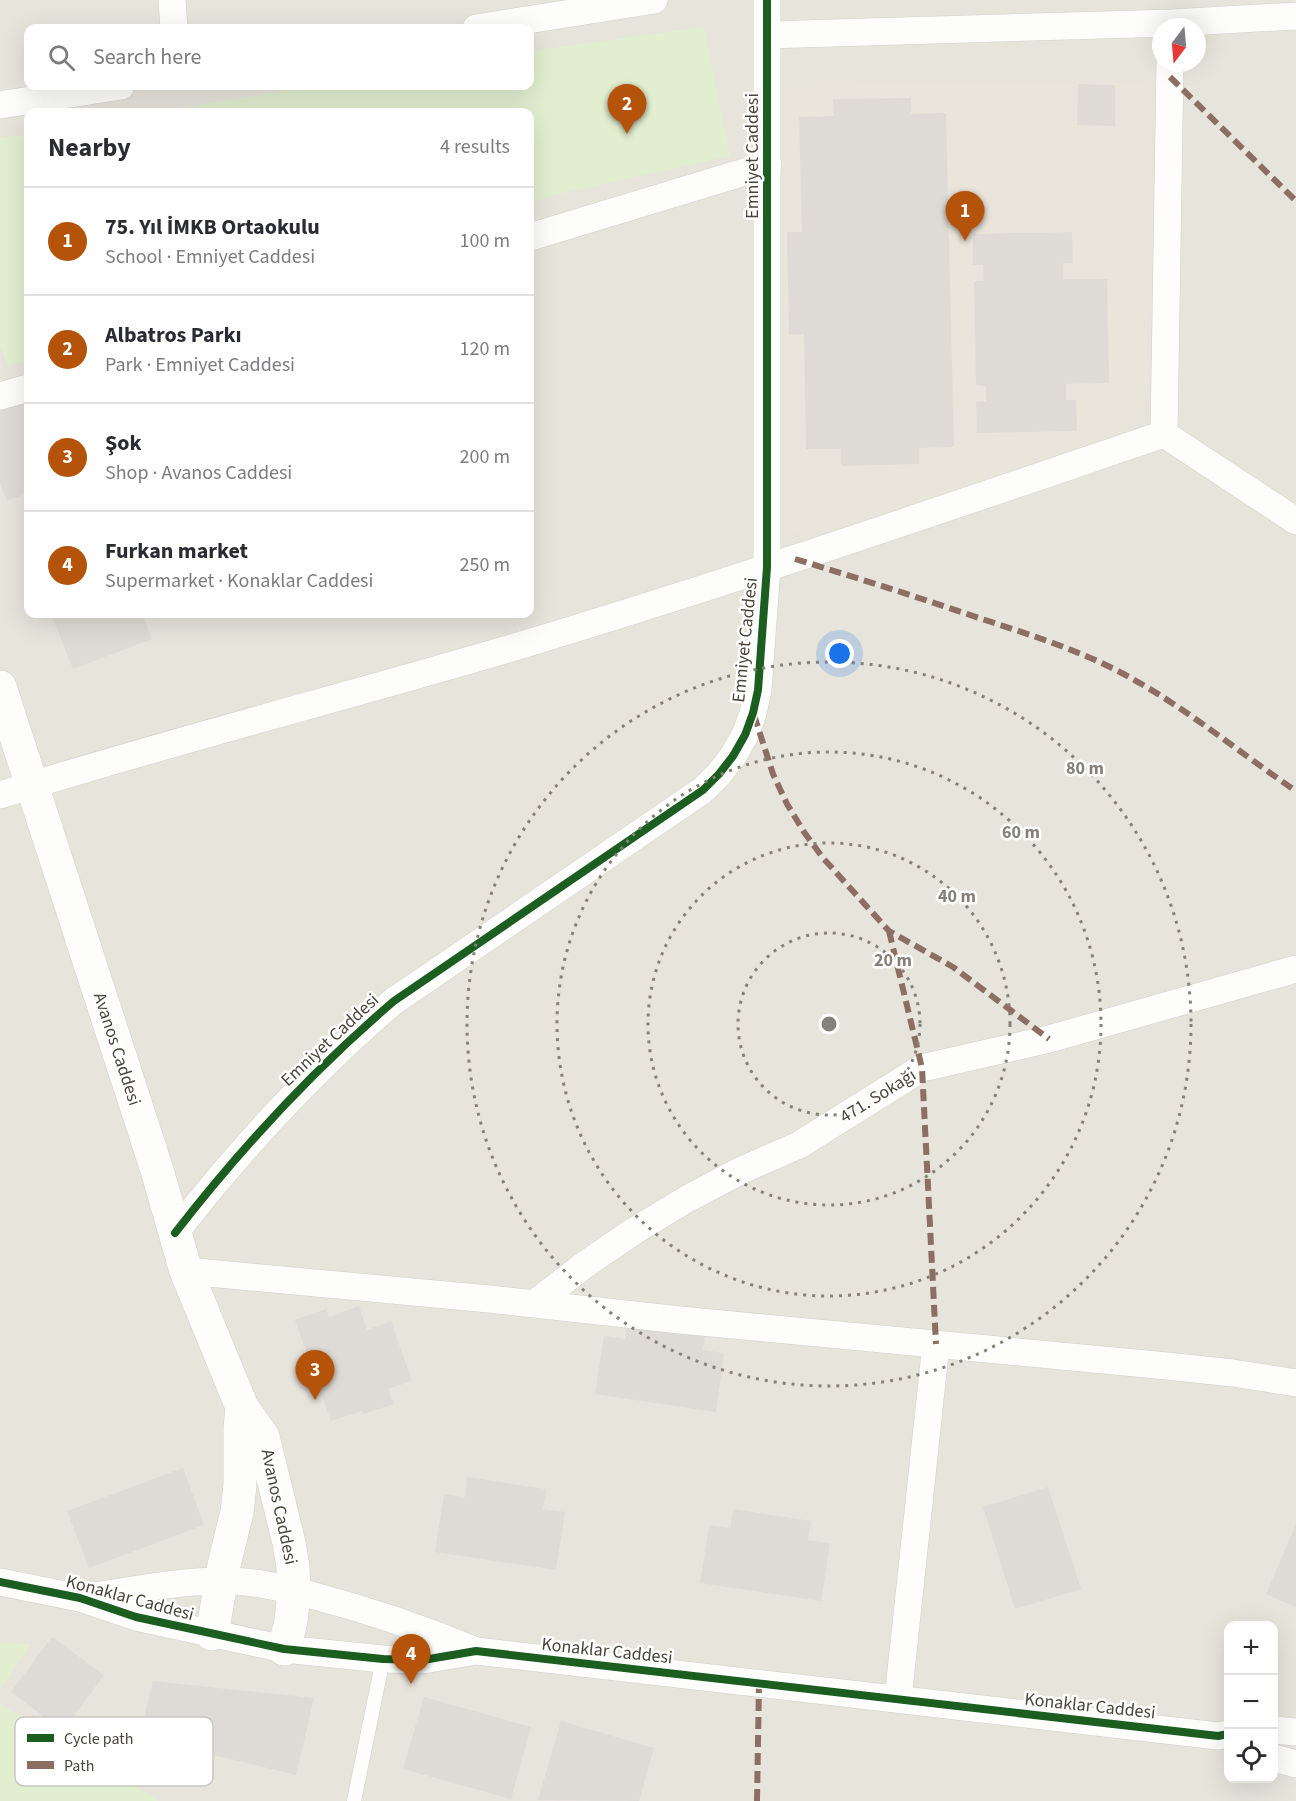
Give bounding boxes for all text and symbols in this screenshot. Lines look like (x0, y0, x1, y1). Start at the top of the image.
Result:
north arrow (1152, 18, 1206, 72)
search box (24, 24, 534, 90)
icon: search (45, 41, 78, 74)
text: Search here (93, 41, 201, 73)
pin: 2 (608, 84, 646, 134)
street label: Emniyet Caddesi (740, 93, 765, 219)
text: Nearby (48, 129, 131, 166)
text: 4 results (440, 133, 510, 161)
pin: 1 (946, 192, 984, 241)
text: 75. Yıl İMKB Ortaokulu (105, 211, 320, 243)
text: 1 (62, 227, 73, 255)
text: 100 m (460, 227, 510, 255)
text: School · Emniyet Caddesi (105, 243, 315, 271)
text: Albatros Parkı (105, 319, 242, 351)
text: 2 (62, 335, 73, 363)
text: 120 m (460, 335, 510, 363)
text: Park · Emniyet Caddesi (105, 351, 295, 379)
text: Şok (105, 427, 142, 459)
text: 3 (62, 443, 73, 471)
text: 200 m (460, 443, 510, 471)
text: Shop · Avanos Caddesi (105, 459, 292, 487)
text: Furkan market (105, 535, 248, 567)
text: 4 (62, 551, 73, 579)
text: 250 m (460, 551, 510, 579)
text: Supermarket · Konaklar Caddesi (105, 567, 373, 595)
street label: Emniyet Caddesi (726, 576, 764, 704)
your location (825, 639, 854, 668)
text: 80 m (1066, 756, 1104, 781)
text: 60 m (1002, 820, 1040, 845)
text: 40 m (938, 884, 976, 909)
text: 20 m (874, 948, 912, 973)
street label: Emniyet Caddesi (276, 988, 384, 1092)
street label: Avanos Caddesi (87, 989, 147, 1109)
centre of rings (819, 1014, 839, 1034)
street label: 471. Sokağı (835, 1063, 921, 1129)
pin: 3 (296, 1350, 334, 1400)
street label: Avanos Caddesi (255, 1447, 303, 1567)
street label: Konaklar Caddesi (63, 1569, 197, 1627)
map controls (1224, 1621, 1278, 1783)
button: + (1224, 1621, 1278, 1675)
street label: Konaklar Caddesi (540, 1632, 674, 1670)
pin: 4 (392, 1634, 430, 1684)
button: − (1224, 1675, 1278, 1729)
street label: Konaklar Caddesi (1023, 1687, 1157, 1725)
legend (15, 1717, 213, 1786)
text: Cycle path (64, 1728, 133, 1750)
button: locate (1224, 1729, 1278, 1783)
text: Path (64, 1755, 94, 1777)

